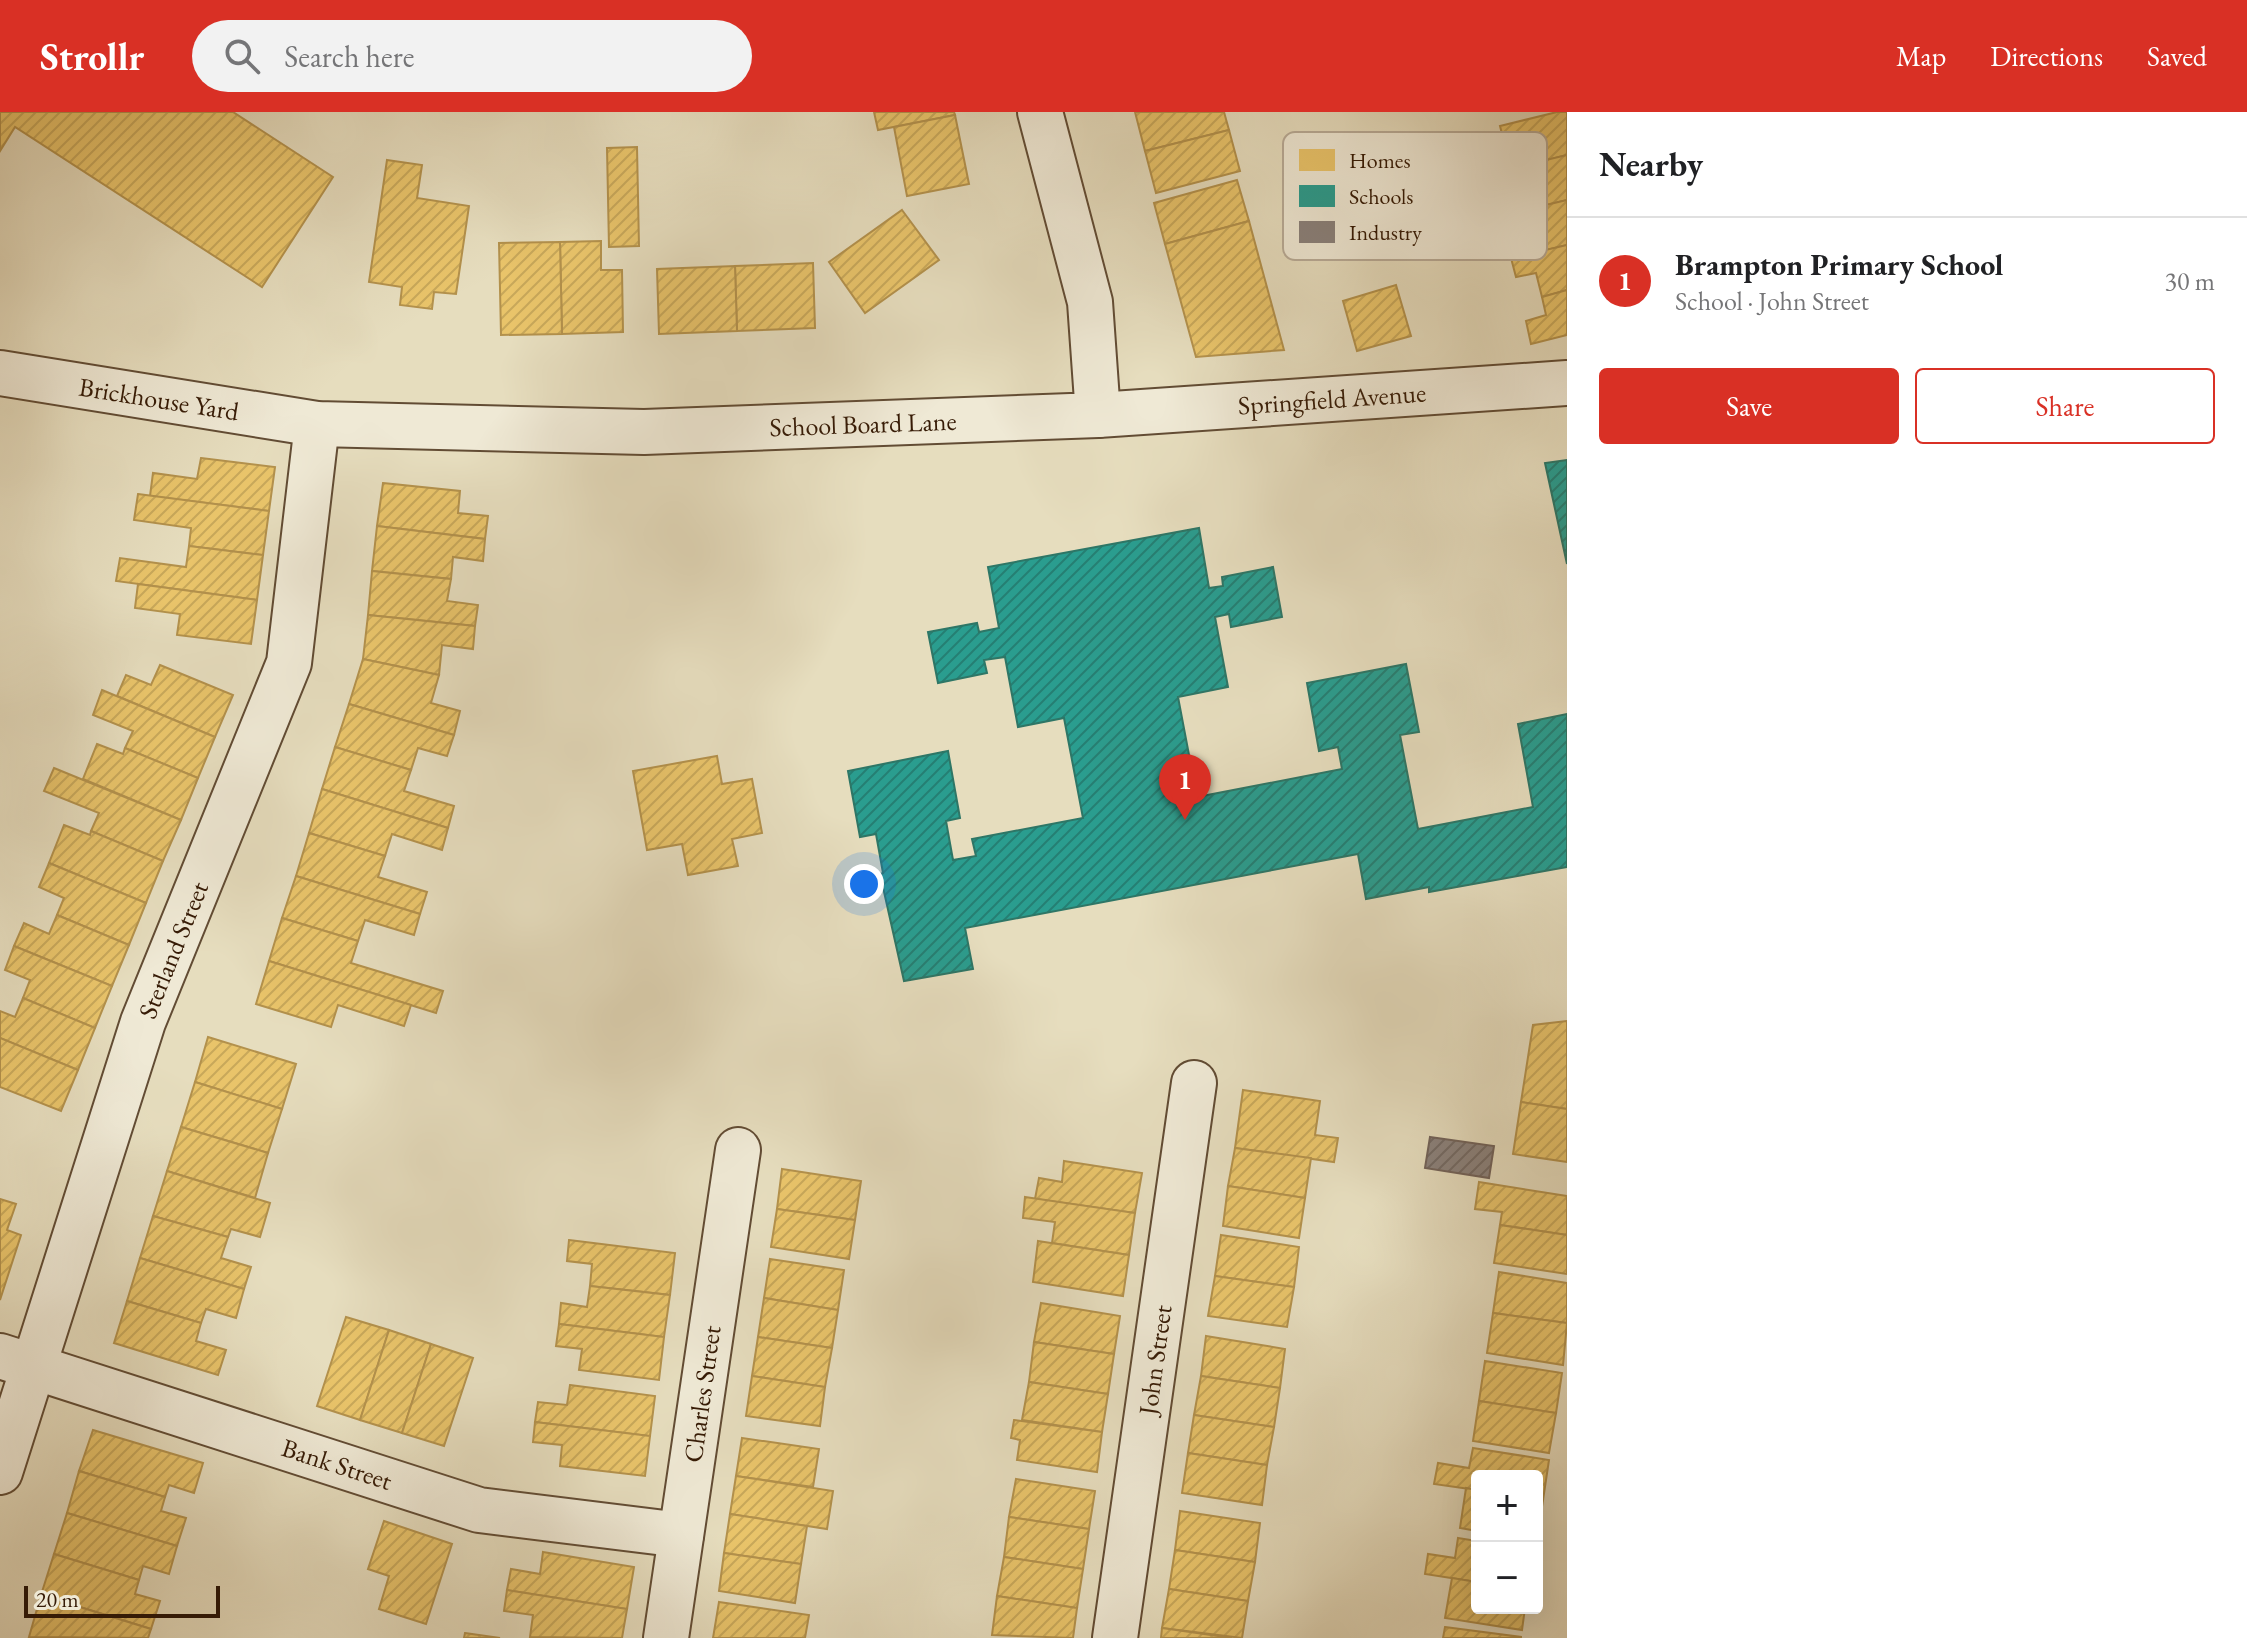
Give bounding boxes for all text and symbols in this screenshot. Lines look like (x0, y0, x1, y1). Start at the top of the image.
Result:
search box (192, 20, 752, 92)
text: Strollr (40, 32, 144, 81)
icon: search (220, 34, 264, 78)
text: Search here (284, 37, 414, 76)
text: Map (1896, 38, 1946, 74)
text: Directions (1990, 38, 2103, 74)
text: Saved (2147, 38, 2207, 74)
legend (1283, 132, 1547, 260)
text: Nearby (1599, 142, 1703, 186)
text: Homes (1349, 146, 1411, 175)
text: Schools (1349, 182, 1413, 211)
text: Industry (1349, 218, 1422, 247)
text: Brampton Primary School (1675, 245, 2003, 284)
text: 1 (1618, 264, 1632, 298)
text: 30 m (2165, 264, 2215, 298)
text: School · John Street (1675, 284, 1869, 318)
button: Save (1599, 368, 1899, 444)
button: Share (1915, 368, 2215, 444)
street label: Brickhouse Yard (77, 370, 242, 429)
street label: Springfield Avenue (1237, 375, 1427, 423)
street label: School Board Lane (769, 404, 957, 444)
pin: 1 (1159, 754, 1211, 820)
your location (844, 864, 884, 904)
street label: Sterland Street (130, 876, 216, 1024)
street label: John Street (1130, 1303, 1180, 1419)
street label: Charles Street (676, 1323, 728, 1465)
street label: Bank Street (278, 1430, 396, 1498)
map controls (1471, 1470, 1543, 1614)
button: + (1471, 1470, 1543, 1542)
button: − (1471, 1542, 1543, 1614)
scale bar (24, 1582, 220, 1618)
text: 20 m (36, 1585, 79, 1614)

